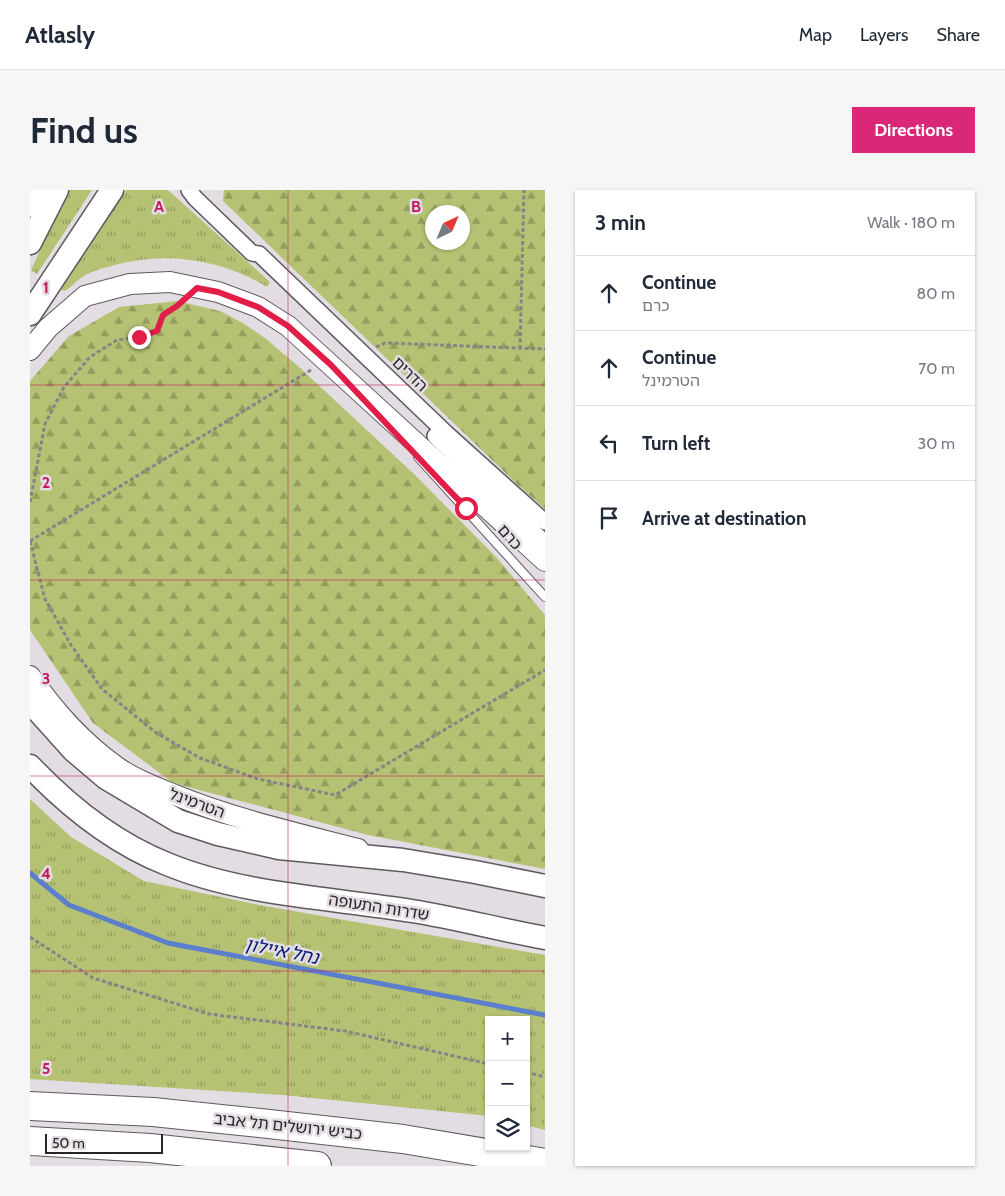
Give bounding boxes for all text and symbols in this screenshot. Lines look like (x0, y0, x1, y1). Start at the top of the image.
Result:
text: Atlasly (25, 20, 95, 49)
text: Map (799, 24, 832, 46)
text: Layers (860, 24, 909, 46)
text: Share (937, 24, 980, 46)
button: Directions (852, 107, 975, 153)
text: Find us (30, 109, 138, 152)
text: A (154, 197, 164, 216)
text: B (411, 197, 421, 216)
north arrow (425, 205, 470, 250)
text: 3 min (595, 210, 646, 235)
text: Walk · 180 m (867, 213, 955, 232)
text: Continue (642, 271, 716, 294)
text: 1 (43, 278, 49, 297)
icon: ahead (595, 279, 623, 307)
text: 80 m (917, 284, 955, 303)
text: כרם (642, 296, 670, 315)
route end (128, 326, 151, 349)
text: Continue (642, 346, 716, 369)
street label: הדרים (388, 353, 432, 395)
icon: ahead (595, 354, 623, 382)
text: 70 m (918, 359, 955, 378)
text: הטרמינל (642, 371, 700, 390)
icon: left (595, 429, 623, 457)
text: Turn left (642, 432, 710, 455)
text: 30 m (918, 434, 955, 453)
text: 2 (42, 473, 50, 492)
route start (455, 497, 478, 520)
icon: arrive (595, 504, 623, 532)
text: Arrive at destination (642, 507, 806, 530)
street label: כרם (494, 520, 526, 554)
text: 3 (42, 669, 50, 688)
street label: הטרמינל (167, 784, 227, 822)
text: 4 (41, 864, 51, 883)
street label: שדרות התעופה (327, 890, 431, 924)
water label: נחל איילון (243, 933, 322, 969)
map controls (485, 1016, 530, 1151)
button: + (485, 1016, 530, 1061)
text: 5 (42, 1059, 50, 1078)
button: − (485, 1061, 530, 1106)
button: layers (485, 1106, 530, 1151)
street label: כביש ירושלים תל אביב (213, 1109, 363, 1143)
scale bar (45, 1131, 162, 1154)
text: 50 m (52, 1134, 85, 1152)

